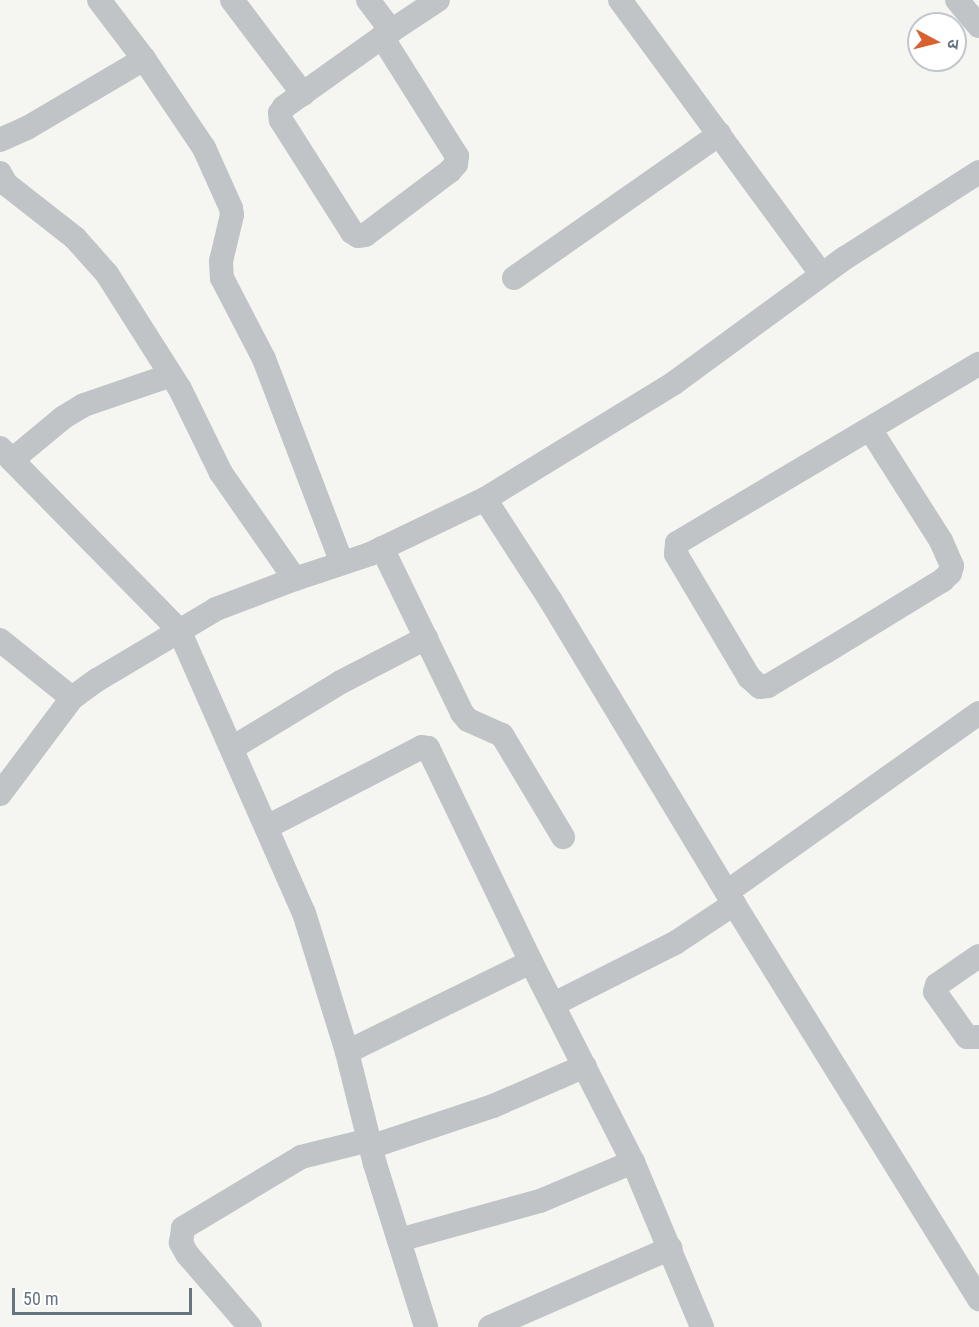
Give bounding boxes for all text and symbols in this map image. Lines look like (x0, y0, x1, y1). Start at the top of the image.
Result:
north arrow (907, 12, 967, 72)
text: उ (943, 38, 963, 50)
scale bar (15, 1276, 195, 1314)
text: 50 m (23, 1288, 58, 1309)

